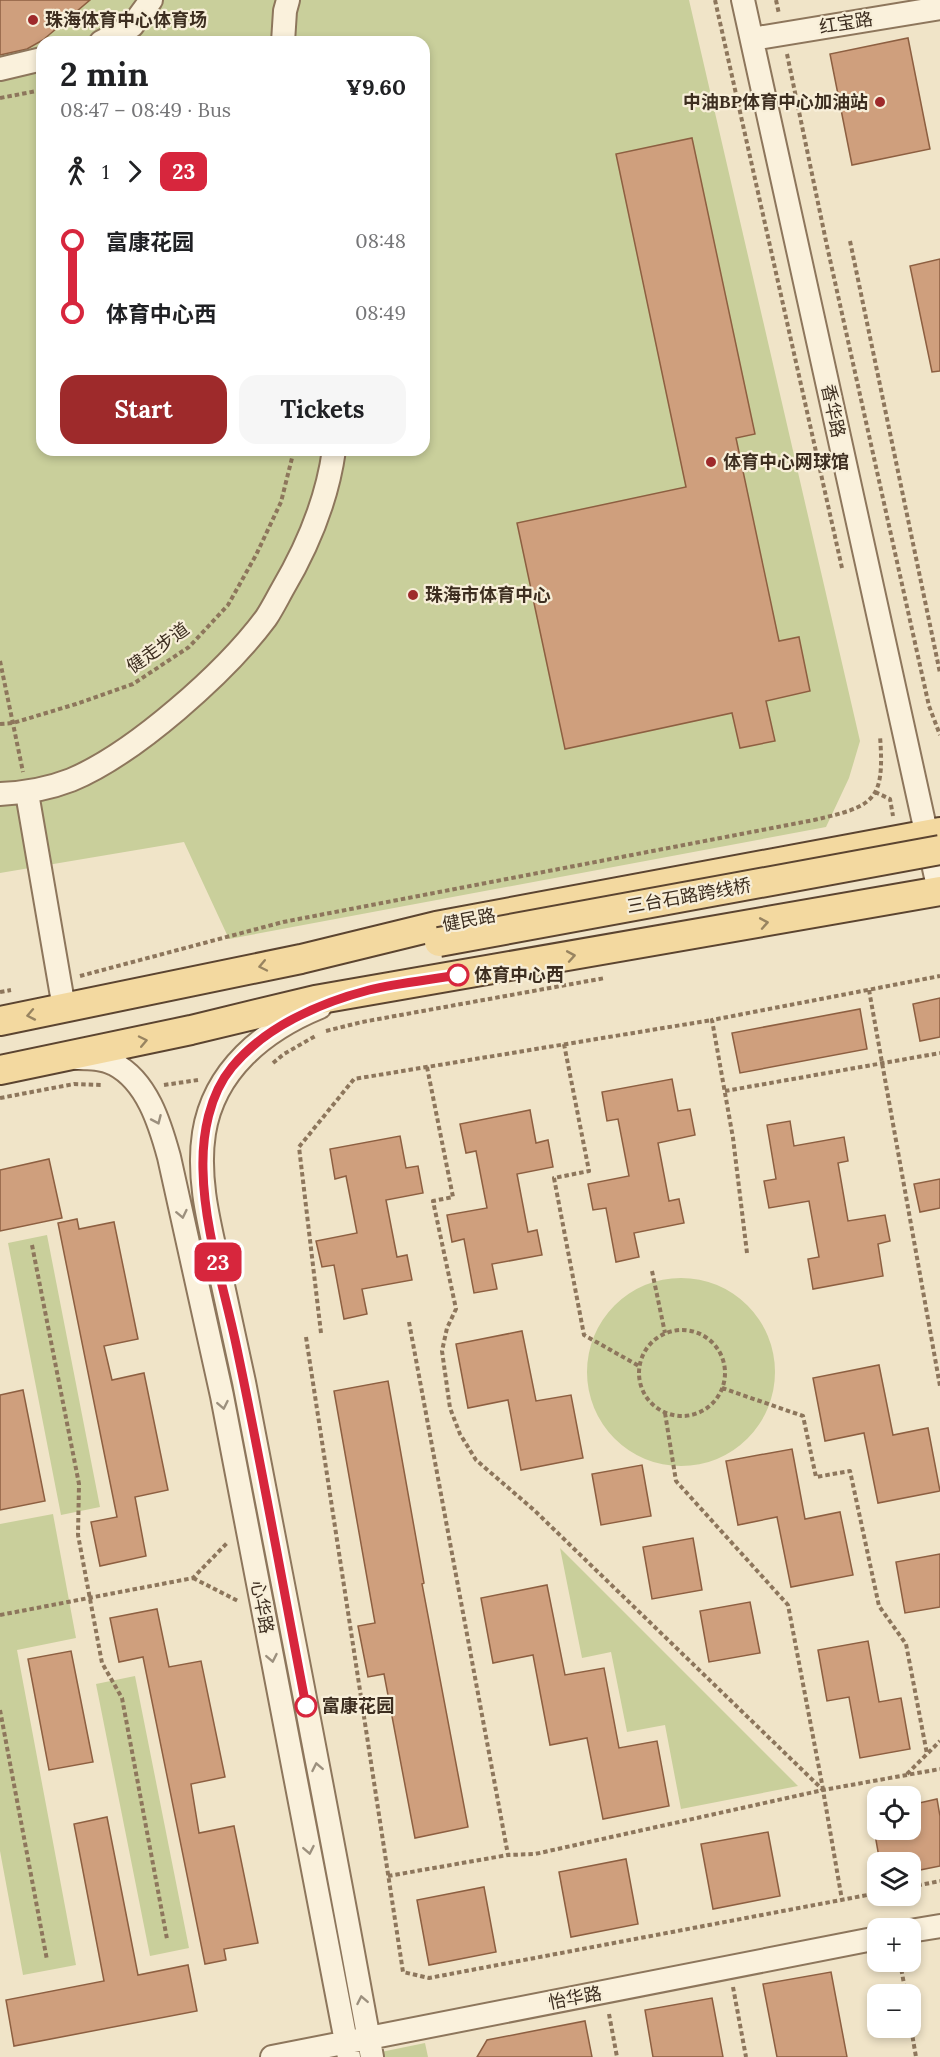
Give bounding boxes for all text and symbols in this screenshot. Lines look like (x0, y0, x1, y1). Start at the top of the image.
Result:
street label: 红宝路 (817, 7, 874, 38)
place label: 珠海体育中心体育场 (45, 8, 207, 31)
marker: 珠海体育中心体育场 (26, 13, 40, 27)
text: 2 min (60, 53, 148, 95)
text: ¥9.60 (346, 73, 406, 101)
place label: 中油BP体育中心加油站 (683, 90, 868, 113)
marker: 中油BP体育中心加油站 (873, 95, 887, 109)
text: 08:47 – 08:49 · Bus (60, 97, 231, 122)
icon: walk (60, 155, 93, 188)
icon: forward (118, 155, 151, 188)
text: 23 (172, 158, 195, 185)
text: 1 (102, 159, 109, 184)
text: 富康花园 (106, 228, 194, 256)
text: 08:48 (355, 228, 406, 253)
text: 体育中心西 (106, 300, 216, 328)
text: 08:49 (355, 300, 406, 325)
button: Start (60, 375, 227, 444)
button: Tickets (239, 375, 406, 444)
street label: 香华路 (817, 382, 850, 440)
place label: 体育中心网球馆 (723, 450, 849, 473)
marker: 体育中心网球馆 (704, 455, 718, 469)
place label: 珠海市体育中心 (425, 583, 551, 606)
marker: 珠海市体育中心 (406, 588, 420, 602)
street label: 健走步道 (122, 617, 194, 678)
street label: 三台石路跨线桥 (625, 873, 753, 918)
street label: 健民路 (440, 903, 498, 936)
one-way arrow (758, 917, 768, 930)
one-way arrow (566, 950, 576, 963)
one-way arrow (259, 959, 269, 972)
place label: 体育中心西 (474, 963, 564, 986)
marker: 体育中心西 (447, 964, 469, 986)
one-way arrow (27, 1008, 37, 1021)
one-way arrow (137, 1035, 147, 1048)
one-way arrow (150, 1113, 162, 1124)
one-way arrow (175, 1209, 188, 1219)
line badge: 23 (191, 1242, 245, 1282)
text: 23 (207, 1249, 229, 1276)
one-way arrow (216, 1400, 229, 1410)
street label: 心华路 (246, 1578, 279, 1636)
one-way arrow (265, 1653, 278, 1663)
place label: 富康花园 (322, 1694, 394, 1717)
marker: 富康花园 (295, 1695, 317, 1717)
one-way arrow (311, 1762, 324, 1772)
map controls (867, 1786, 921, 2038)
button: locate (867, 1786, 921, 1840)
one-way arrow (302, 1844, 315, 1854)
button: layers (867, 1852, 921, 1906)
button: + (867, 1918, 921, 1972)
street label: 怡华路 (546, 1981, 604, 2014)
button: − (867, 1984, 921, 2038)
one-way arrow (356, 1995, 369, 2005)

